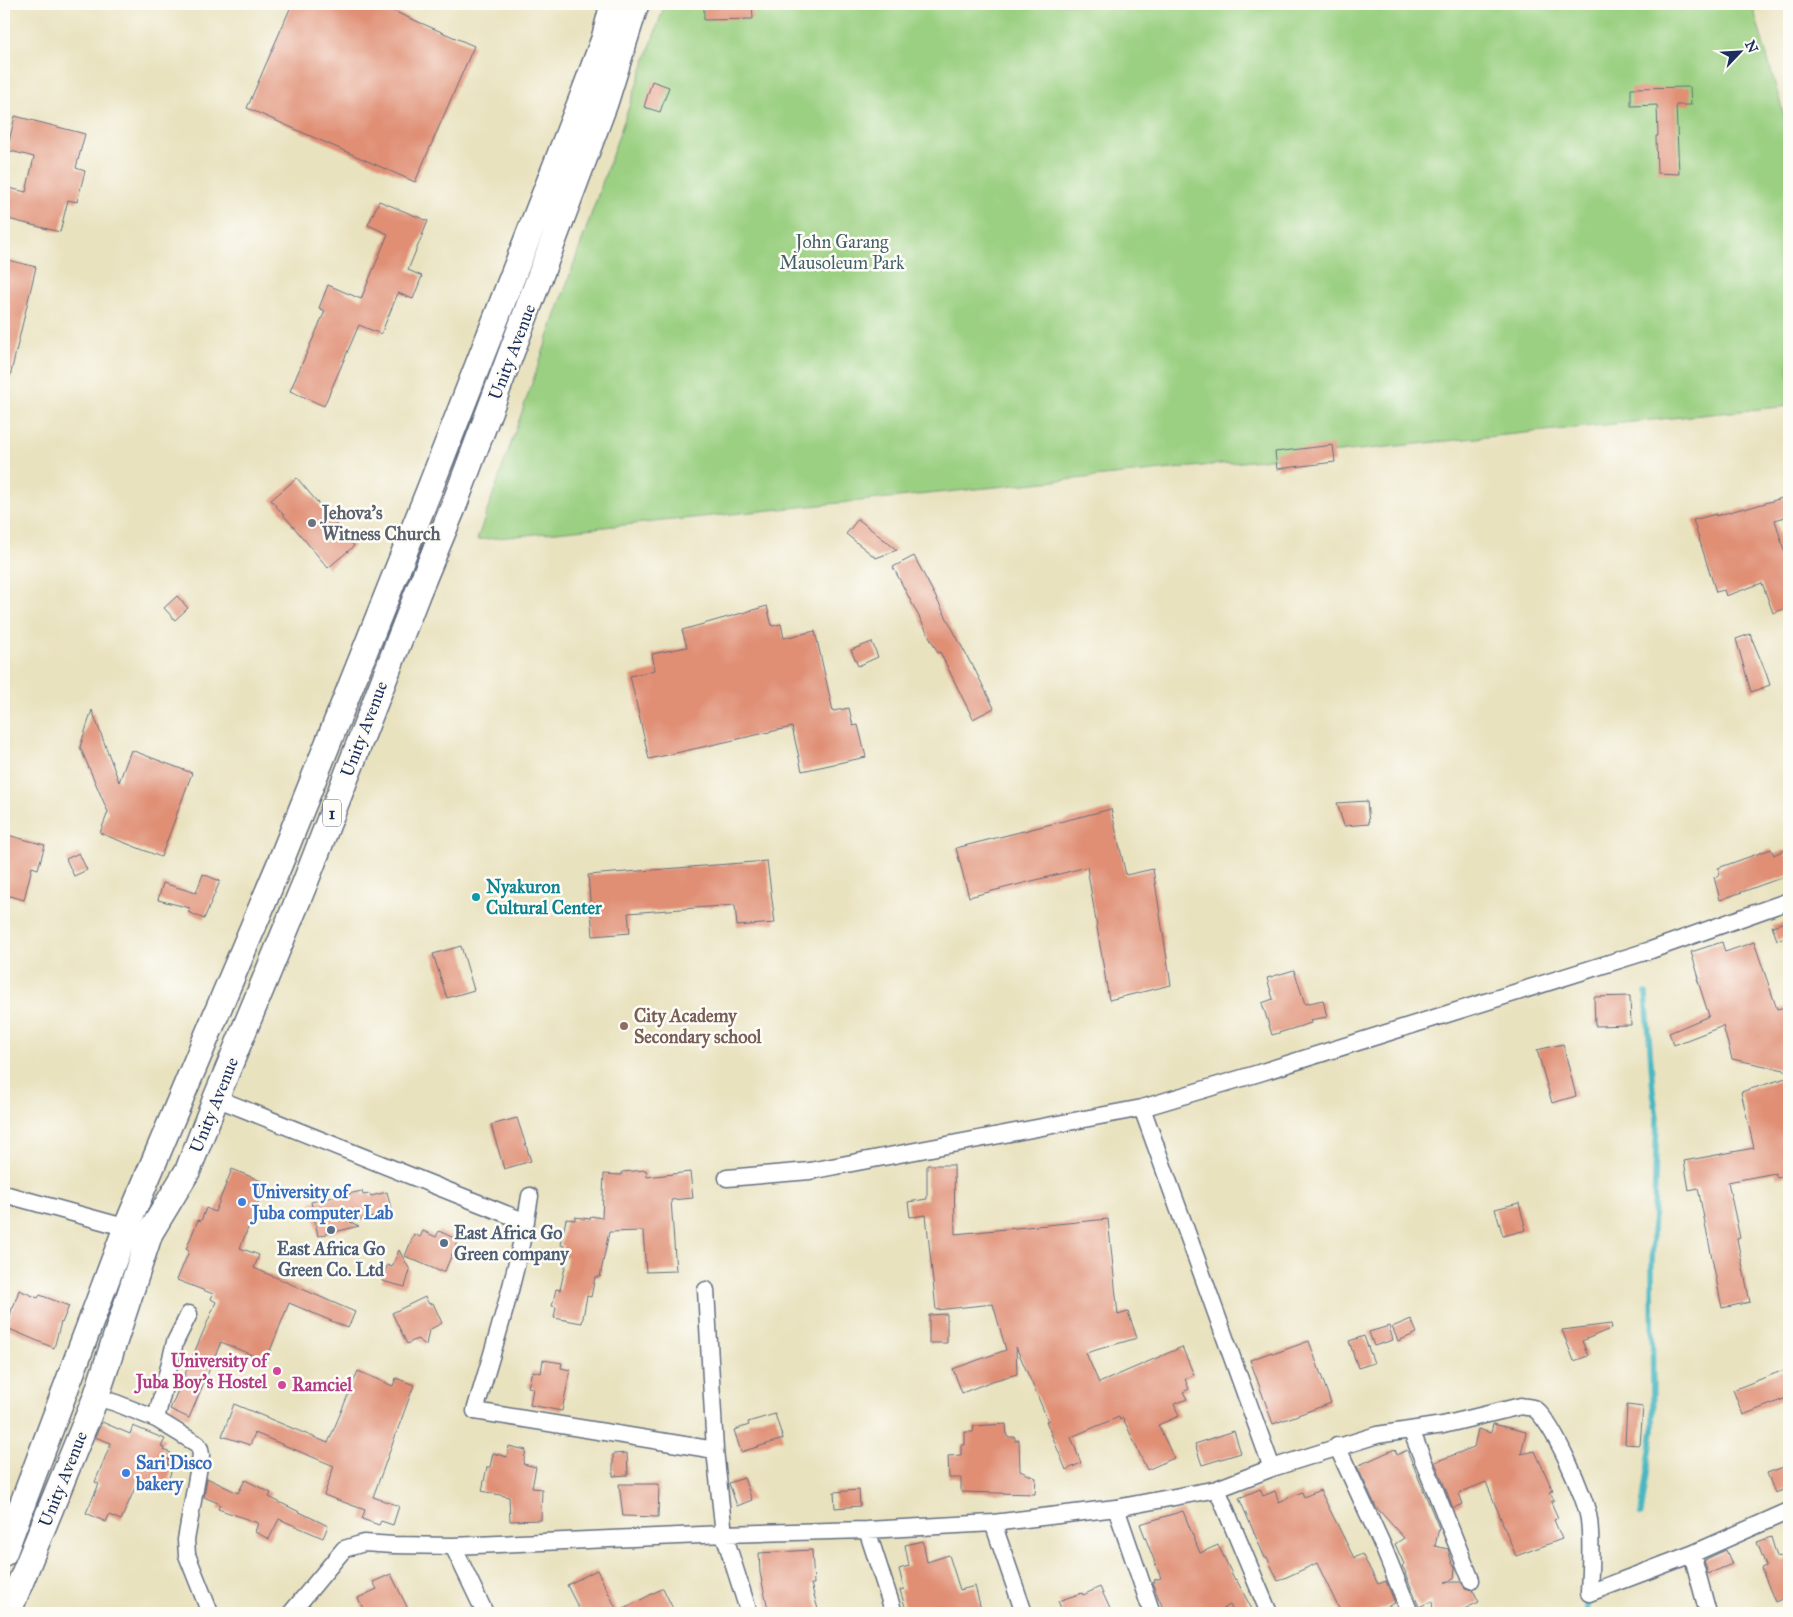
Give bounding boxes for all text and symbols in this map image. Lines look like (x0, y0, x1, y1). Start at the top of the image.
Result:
north arrow (1716, 28, 1766, 78)
text: N (1741, 38, 1762, 56)
park label: John Garang Mausoleum Park (780, 231, 905, 274)
street label: Unity Avenue (484, 301, 540, 403)
place label: Jehova's Witness Church (320, 502, 442, 545)
marker: Jehova's Witness Church (306, 517, 318, 529)
street label: Unity Avenue (336, 678, 392, 780)
road number: 1 (323, 800, 341, 826)
place label: Nyakuron Cultural Center (486, 876, 603, 919)
marker: Nyakuron Cultural Center (470, 891, 482, 903)
place label: City Academy Secondary school (634, 1005, 763, 1049)
marker: City Academy Secondary school (618, 1020, 630, 1032)
street label: Unity Avenue (185, 1054, 243, 1156)
place label: University of Juba computer Lab (250, 1181, 394, 1225)
marker: University of Juba computer Lab (236, 1196, 248, 1208)
place label: East Africa Go Green company (454, 1222, 570, 1266)
marker: East Africa Go Green Co. Ltd (325, 1224, 337, 1236)
marker: East Africa Go Green company (438, 1237, 450, 1249)
place label: East Africa Go Green Co. Ltd (277, 1238, 385, 1281)
place label: University of Juba Boy's Hostel (134, 1350, 270, 1394)
marker: University of Juba Boy's Hostel (271, 1365, 283, 1377)
place label: Ramciel (292, 1374, 353, 1396)
marker: Ramciel (276, 1379, 288, 1391)
street label: Unity Avenue (34, 1428, 92, 1530)
place label: Sari Disco bakery (135, 1452, 212, 1496)
marker: Sari Disco bakery (120, 1467, 132, 1479)

